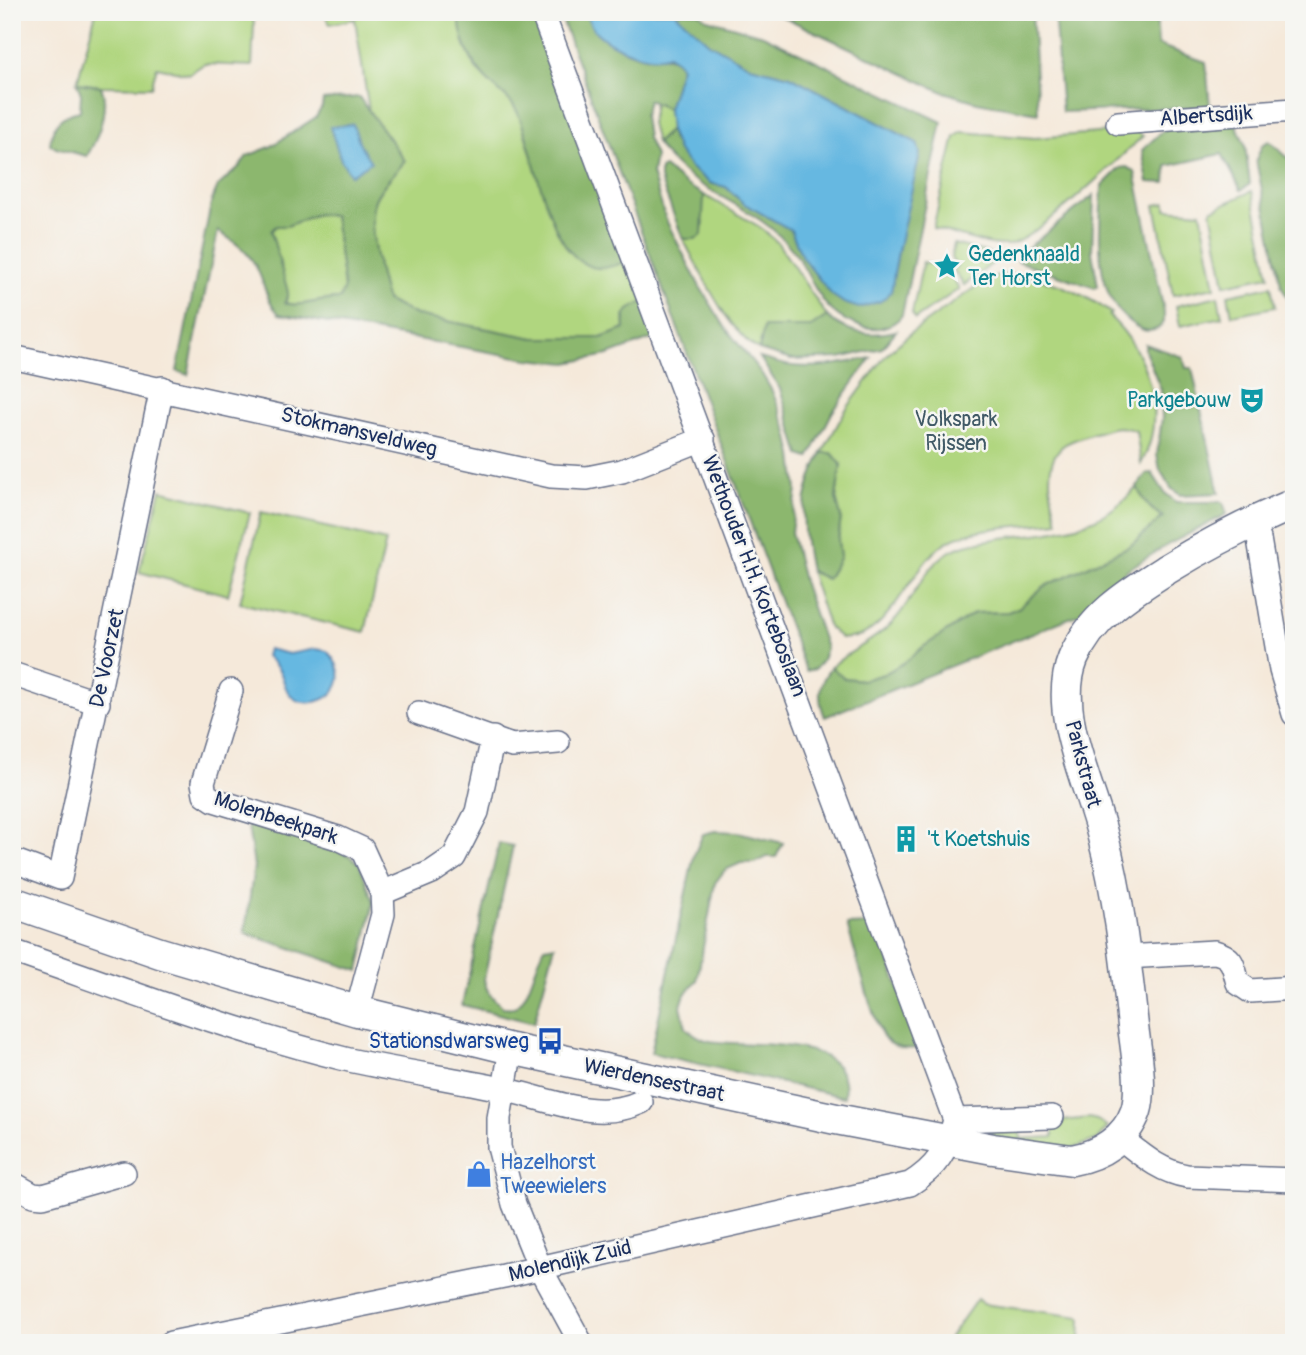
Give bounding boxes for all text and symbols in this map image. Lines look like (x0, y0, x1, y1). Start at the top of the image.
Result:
street label: Albertsdijk (1159, 99, 1254, 133)
place label: Gedenknaald Ter Horst (968, 241, 1080, 292)
place icon: Gedenknaald Ter Horst (932, 251, 962, 281)
theatre icon: Parkgebouw (1237, 385, 1267, 415)
place label: Parkgebouw (1127, 387, 1231, 414)
street label: Stokmansveldweg (278, 401, 440, 463)
park label: Volkspark Rijssen (915, 406, 998, 457)
street label: Wethouder H.H. Korteboslaan (695, 451, 813, 701)
street label: De Voorzet (83, 606, 131, 710)
street label: Parkstraat (1058, 717, 1108, 811)
street label: Molenbeekpark (211, 785, 342, 851)
building icon: 't Koetshuis (891, 824, 921, 854)
place label: 't Koetshuis (927, 826, 1030, 853)
bus stop icon: Stationsdwarsweg (535, 1026, 565, 1056)
place label: Stationsdwarsweg (369, 1028, 529, 1055)
street label: Wierdensestraat (581, 1052, 727, 1108)
place label: Hazelhorst Tweewielers (500, 1149, 607, 1200)
shop icon: Hazelhorst Tweewielers (464, 1159, 494, 1189)
street label: Molendijk Zuid (506, 1234, 634, 1288)

